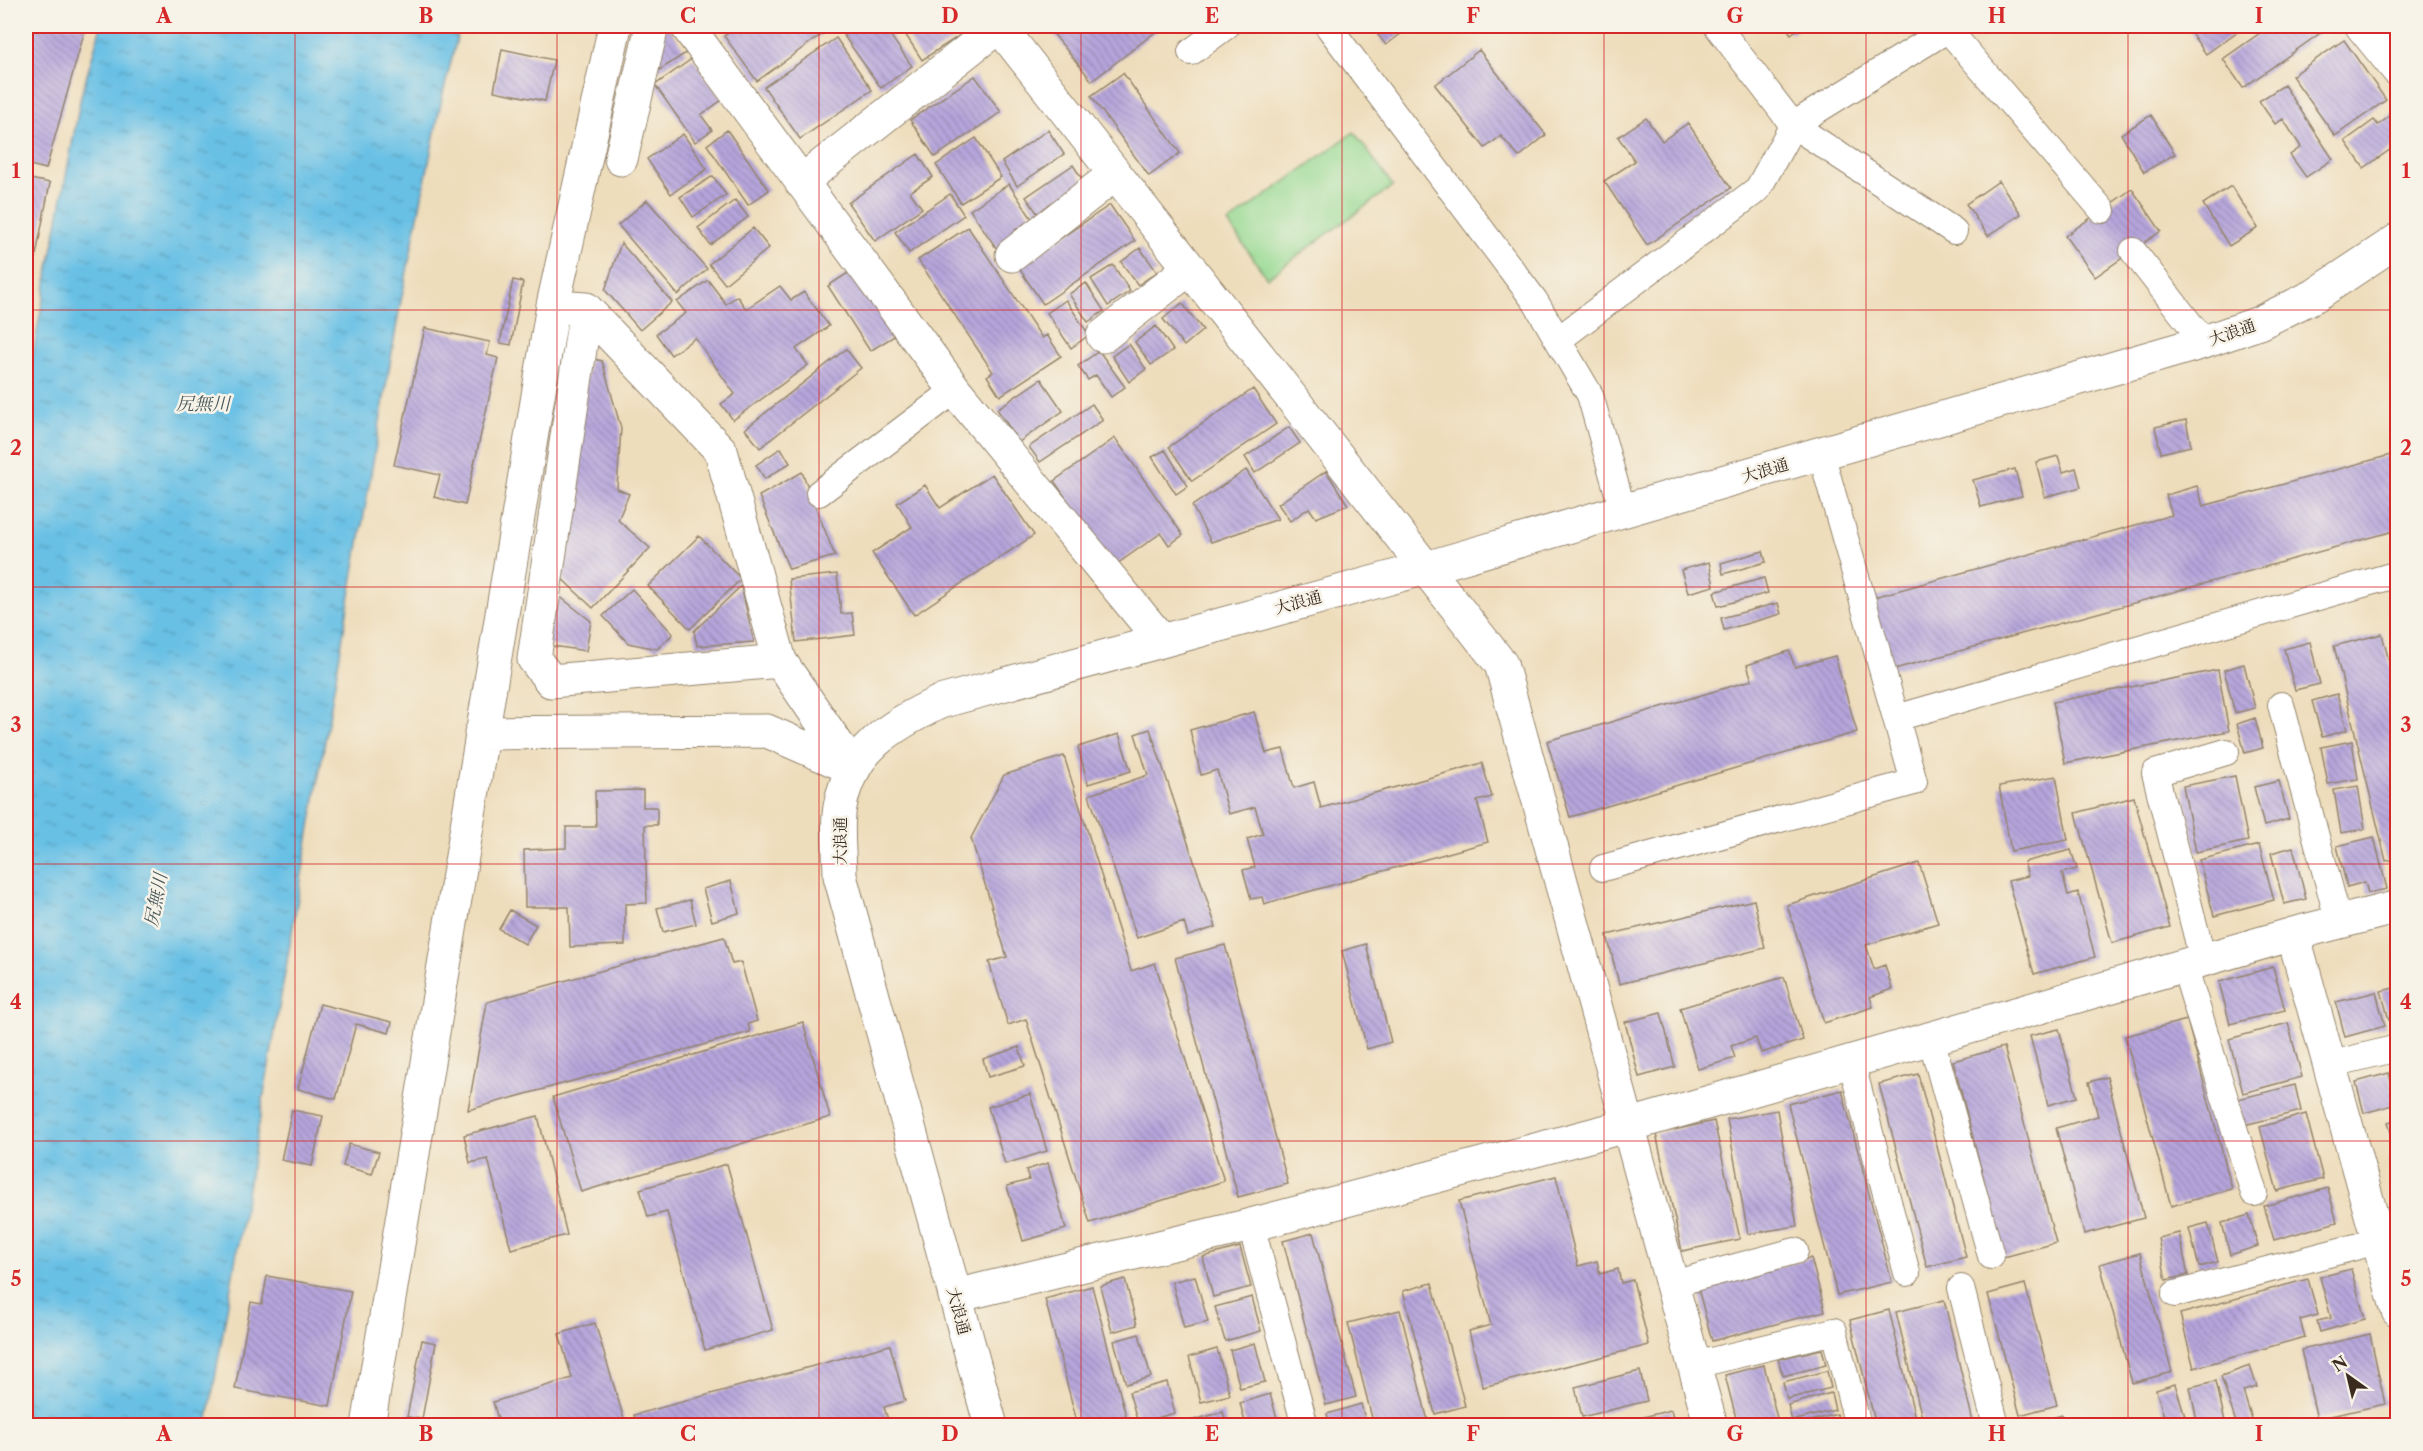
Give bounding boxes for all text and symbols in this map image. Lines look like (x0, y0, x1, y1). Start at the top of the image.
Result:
text: A (155, 4, 172, 28)
text: B (419, 4, 434, 28)
text: C (680, 4, 696, 28)
text: D (941, 4, 959, 28)
text: E (1205, 4, 1219, 28)
text: F (1466, 4, 1480, 28)
text: G (1727, 4, 1744, 28)
text: H (1988, 4, 2006, 28)
text: I (2255, 4, 2263, 28)
text: 1 (12, 159, 21, 183)
text: 1 (2402, 159, 2411, 183)
street label: 大浪通 (2206, 315, 2258, 349)
water label: 尻無川 (176, 393, 232, 415)
text: 2 (10, 436, 22, 460)
text: 2 (2400, 436, 2412, 460)
street label: 大浪通 (1739, 454, 1791, 486)
street label: 大浪通 (1272, 586, 1324, 618)
text: 3 (10, 713, 22, 737)
text: 3 (2400, 713, 2412, 737)
street label: 大浪通 (830, 817, 850, 865)
water label: 尻無川 (140, 869, 172, 929)
text: 4 (10, 990, 22, 1014)
text: 4 (2400, 990, 2412, 1014)
text: 5 (10, 1267, 22, 1291)
text: 5 (2400, 1267, 2412, 1291)
street label: 大浪通 (943, 1285, 975, 1337)
north arrow (2318, 1346, 2378, 1406)
text: N (2328, 1351, 2351, 1376)
text: A (155, 1422, 172, 1446)
text: B (419, 1422, 434, 1446)
text: C (680, 1422, 696, 1446)
text: D (941, 1422, 959, 1446)
text: E (1205, 1422, 1219, 1446)
text: F (1466, 1422, 1480, 1446)
text: G (1727, 1422, 1744, 1446)
text: H (1988, 1422, 2006, 1446)
text: I (2255, 1422, 2263, 1446)

